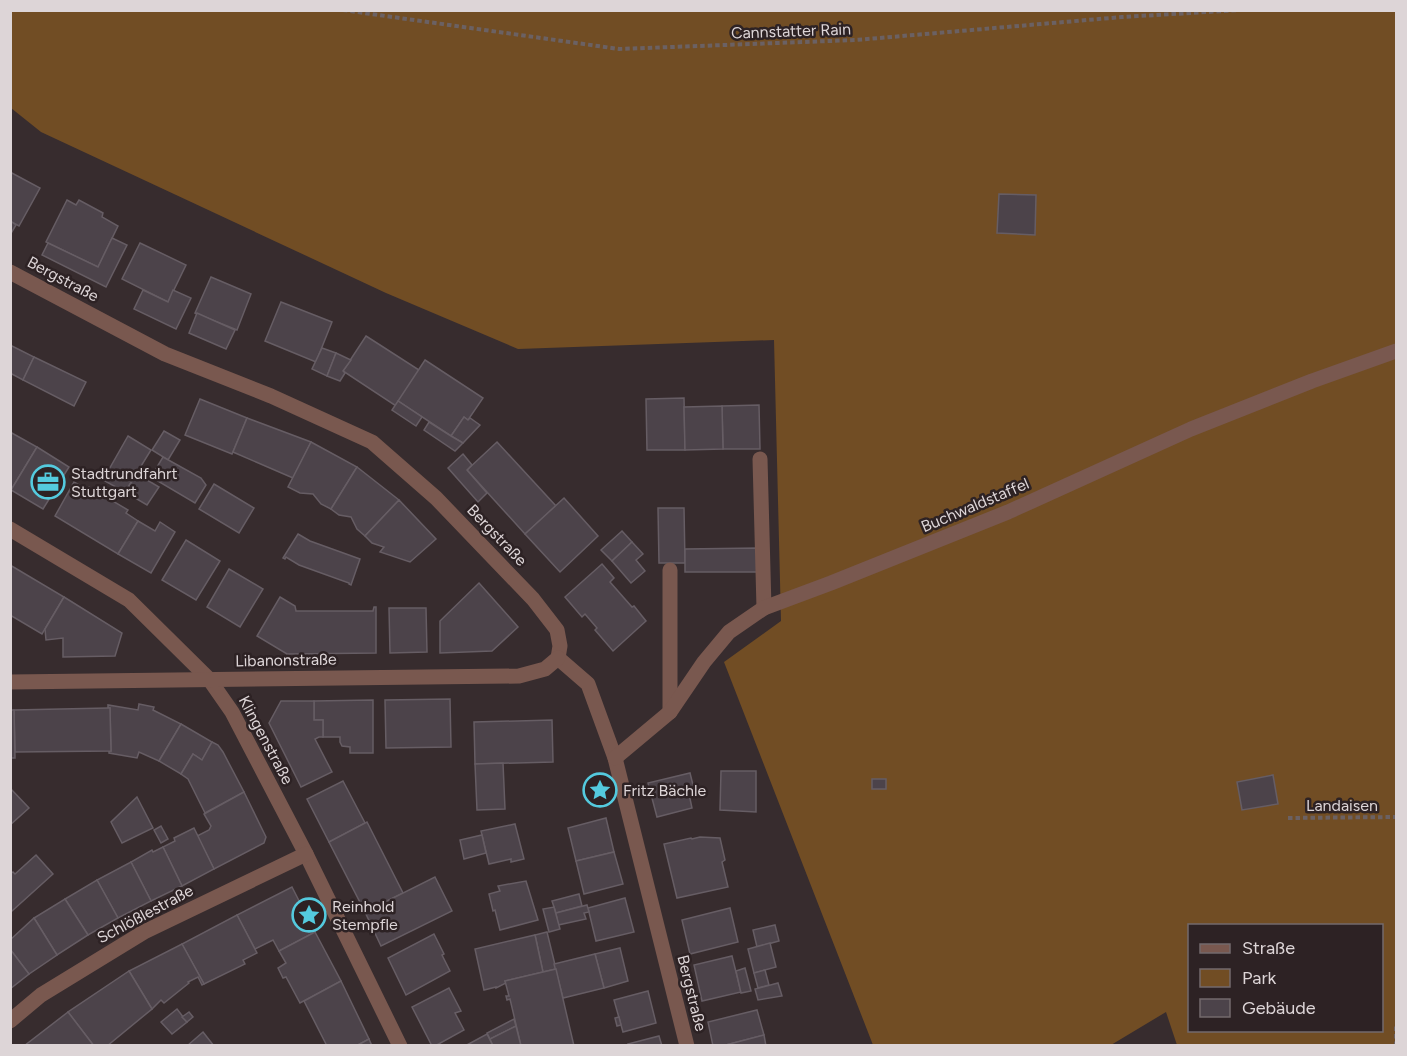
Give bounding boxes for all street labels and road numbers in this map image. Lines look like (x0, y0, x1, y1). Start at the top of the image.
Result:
street label: Cannstatter Rain (731, 19, 851, 43)
street label: Bergstraße (24, 252, 102, 306)
street label: Buchwaldstaffel (918, 474, 1032, 536)
street label: Bergstraße (463, 500, 531, 570)
street label: Libanonstraße (235, 650, 337, 670)
street label: Klingenstraße (235, 692, 297, 788)
street label: Landaisen (1306, 796, 1378, 815)
street label: Schlößlestraße (94, 881, 197, 947)
street label: Bergstraße (673, 953, 711, 1033)

